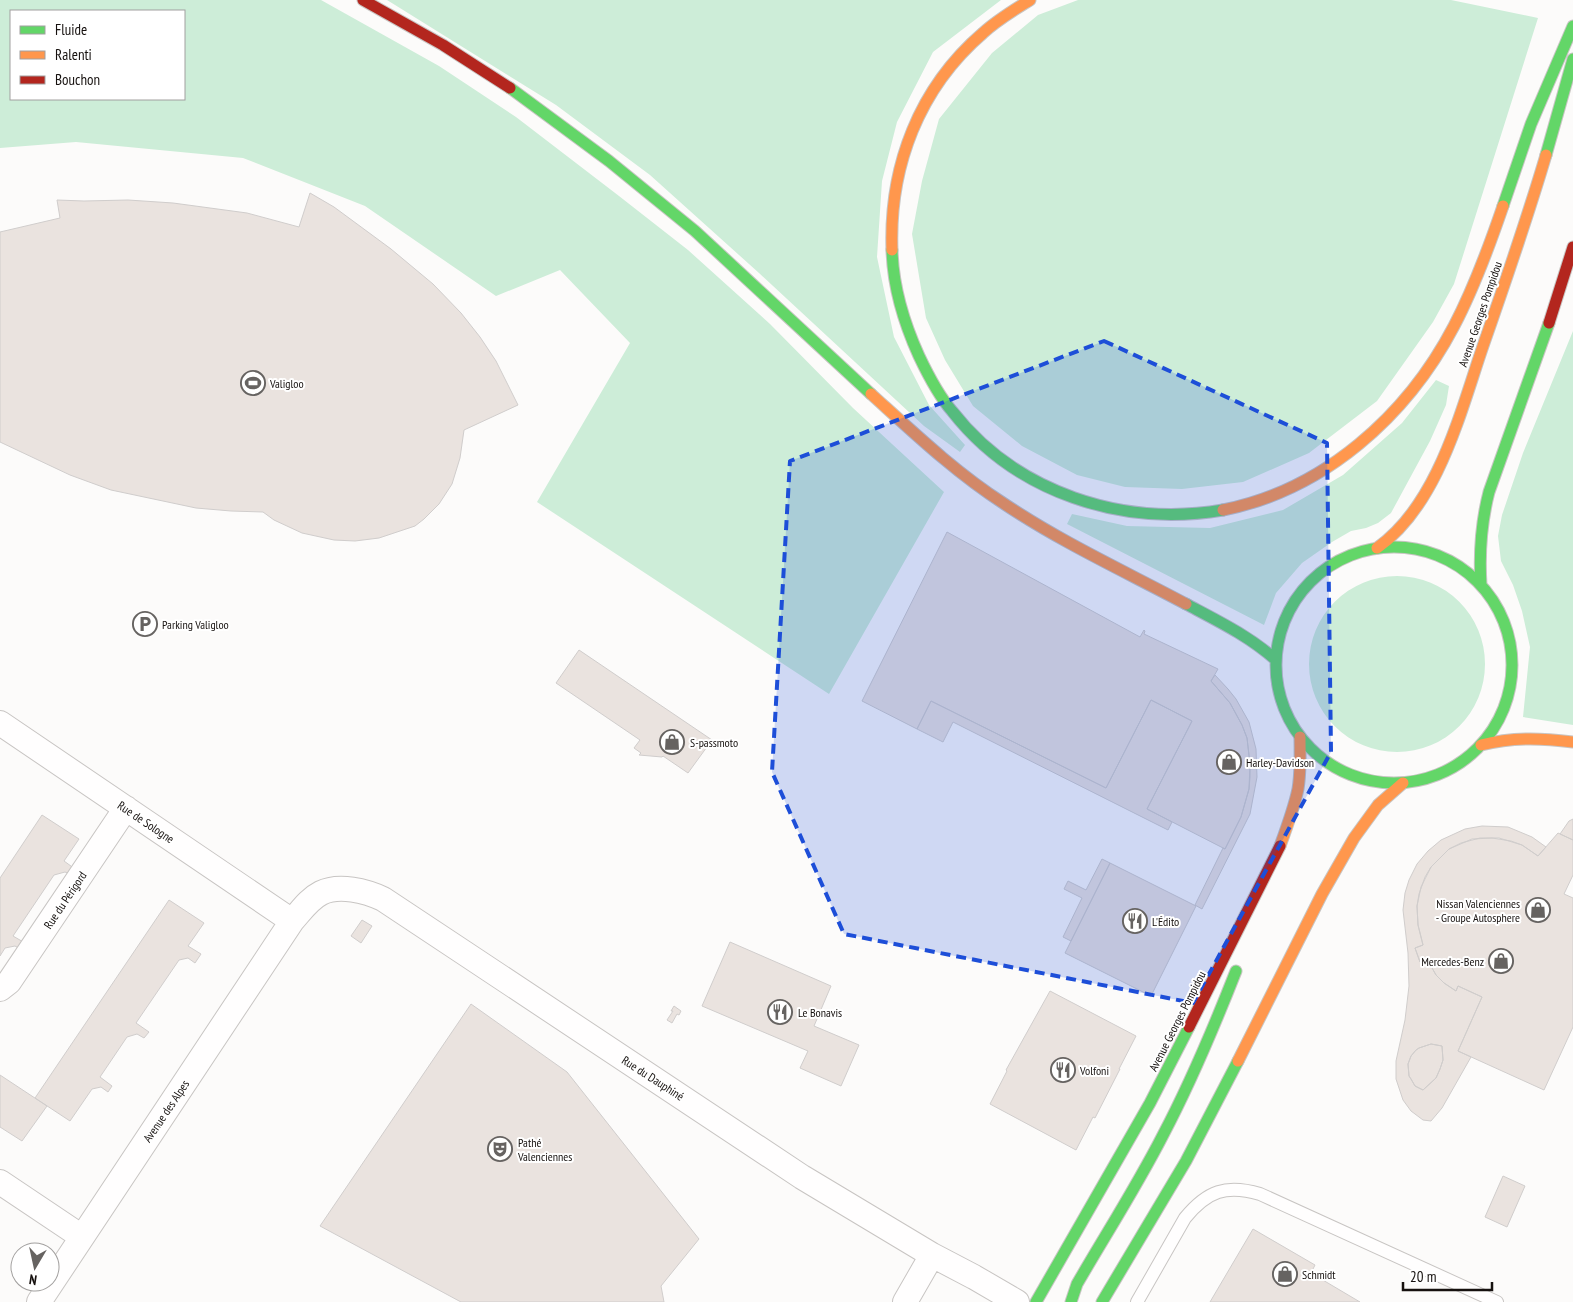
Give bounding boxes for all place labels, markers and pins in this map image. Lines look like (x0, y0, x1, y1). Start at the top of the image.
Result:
sports icon: Valigloo (240, 370, 266, 396)
place label: Valigloo (269, 376, 304, 391)
parking icon: Parking Valigloo (132, 611, 158, 637)
place label: Parking Valigloo (162, 617, 229, 632)
shop icon: S-passmoto (659, 729, 685, 755)
place label: S-passmoto (690, 735, 738, 750)
shop icon: Harley-Davidson (1216, 749, 1242, 775)
place label: Harley-Davidson (1246, 755, 1314, 770)
place label: Nissan Valenciennes - Groupe Autosphere (1436, 896, 1520, 925)
shop icon: Nissan Valenciennes - Groupe Autosphere (1525, 897, 1551, 923)
restaurant icon: L'Édito (1122, 908, 1148, 934)
place label: L'Édito (1152, 914, 1179, 929)
shop icon: Mercedes-Benz (1488, 948, 1514, 974)
place label: Mercedes-Benz (1421, 954, 1484, 969)
restaurant icon: Le Bonavis (767, 999, 793, 1025)
place label: Le Bonavis (798, 1005, 842, 1020)
restaurant icon: Volfoni (1050, 1057, 1076, 1083)
place label: Volfoni (1079, 1063, 1109, 1078)
place label: Pathé Valenciennes (517, 1135, 572, 1164)
theatre icon: Pathé Valenciennes (487, 1136, 513, 1162)
shop icon: Schmidt (1272, 1261, 1298, 1287)
place label: Schmidt (1302, 1267, 1336, 1282)

